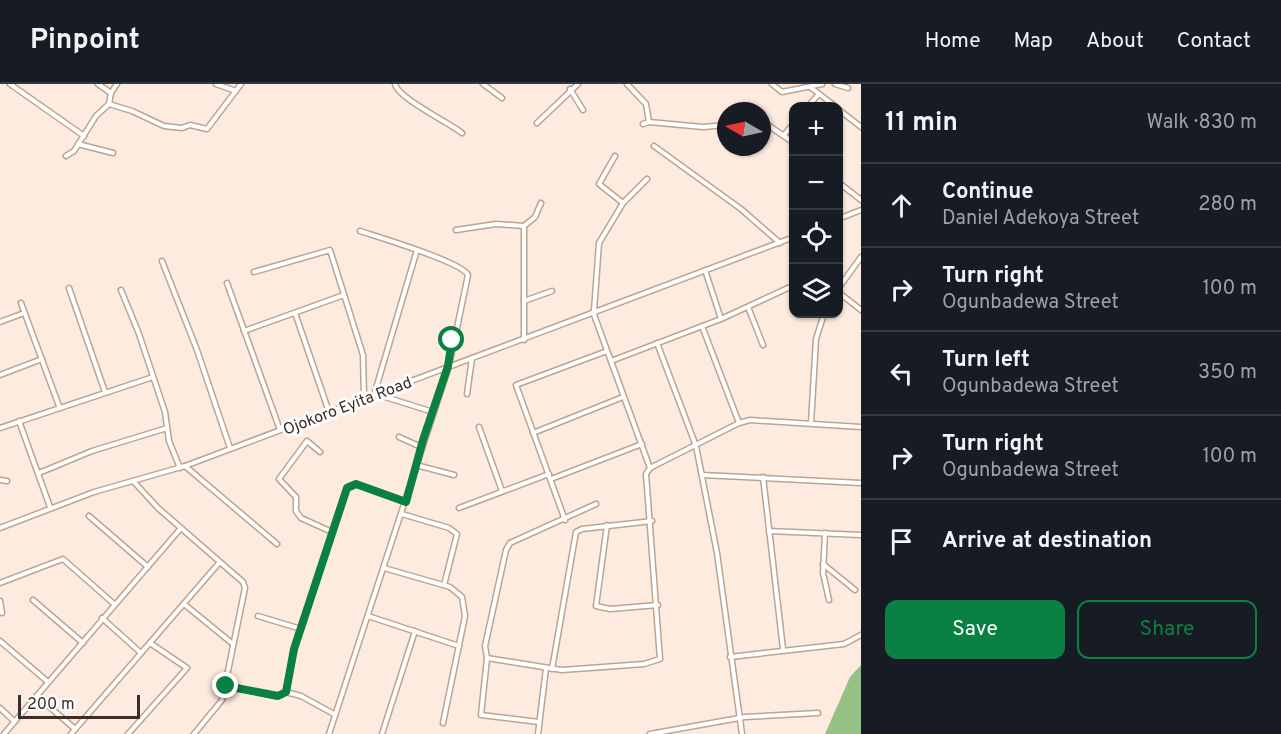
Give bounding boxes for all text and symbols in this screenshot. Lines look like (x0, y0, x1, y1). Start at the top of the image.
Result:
text: Pinpoint (30, 23, 140, 59)
text: Home (925, 28, 981, 55)
text: Map (1014, 28, 1053, 55)
text: About (1086, 28, 1144, 55)
text: Contact (1177, 28, 1251, 55)
north arrow (717, 102, 771, 156)
map controls (789, 102, 843, 318)
button: + (789, 102, 843, 156)
text: 11 min (885, 107, 958, 140)
text: Walk · 830 m (1146, 110, 1257, 136)
button: − (789, 156, 843, 210)
text: Continue (942, 179, 1033, 206)
icon: ahead (885, 189, 918, 222)
text: 280 m (1198, 192, 1257, 218)
text: Daniel Adekoya Street (942, 206, 1139, 232)
button: locate (789, 210, 843, 264)
text: Turn right (942, 263, 1044, 290)
button: layers (789, 264, 843, 318)
icon: right (885, 273, 918, 306)
text: 100 m (1202, 276, 1257, 302)
text: Ogunbadewa Street (942, 290, 1119, 316)
route start (438, 326, 464, 352)
text: Turn left (942, 347, 1030, 374)
icon: left (885, 357, 918, 390)
text: 350 m (1198, 360, 1257, 386)
street label: Ojokoro Eyita Road (280, 373, 415, 441)
text: Ogunbadewa Street (942, 374, 1119, 400)
text: Turn right (942, 431, 1044, 458)
icon: right (885, 441, 918, 474)
text: 100 m (1202, 444, 1257, 470)
text: Ogunbadewa Street (942, 458, 1119, 484)
icon: arrive (885, 525, 918, 558)
text: Arrive at destination (942, 528, 1152, 555)
button: Save (885, 600, 1065, 659)
button: Share (1077, 600, 1257, 659)
route end (212, 672, 238, 698)
scale bar (18, 692, 140, 720)
text: 200 m (27, 695, 75, 715)

